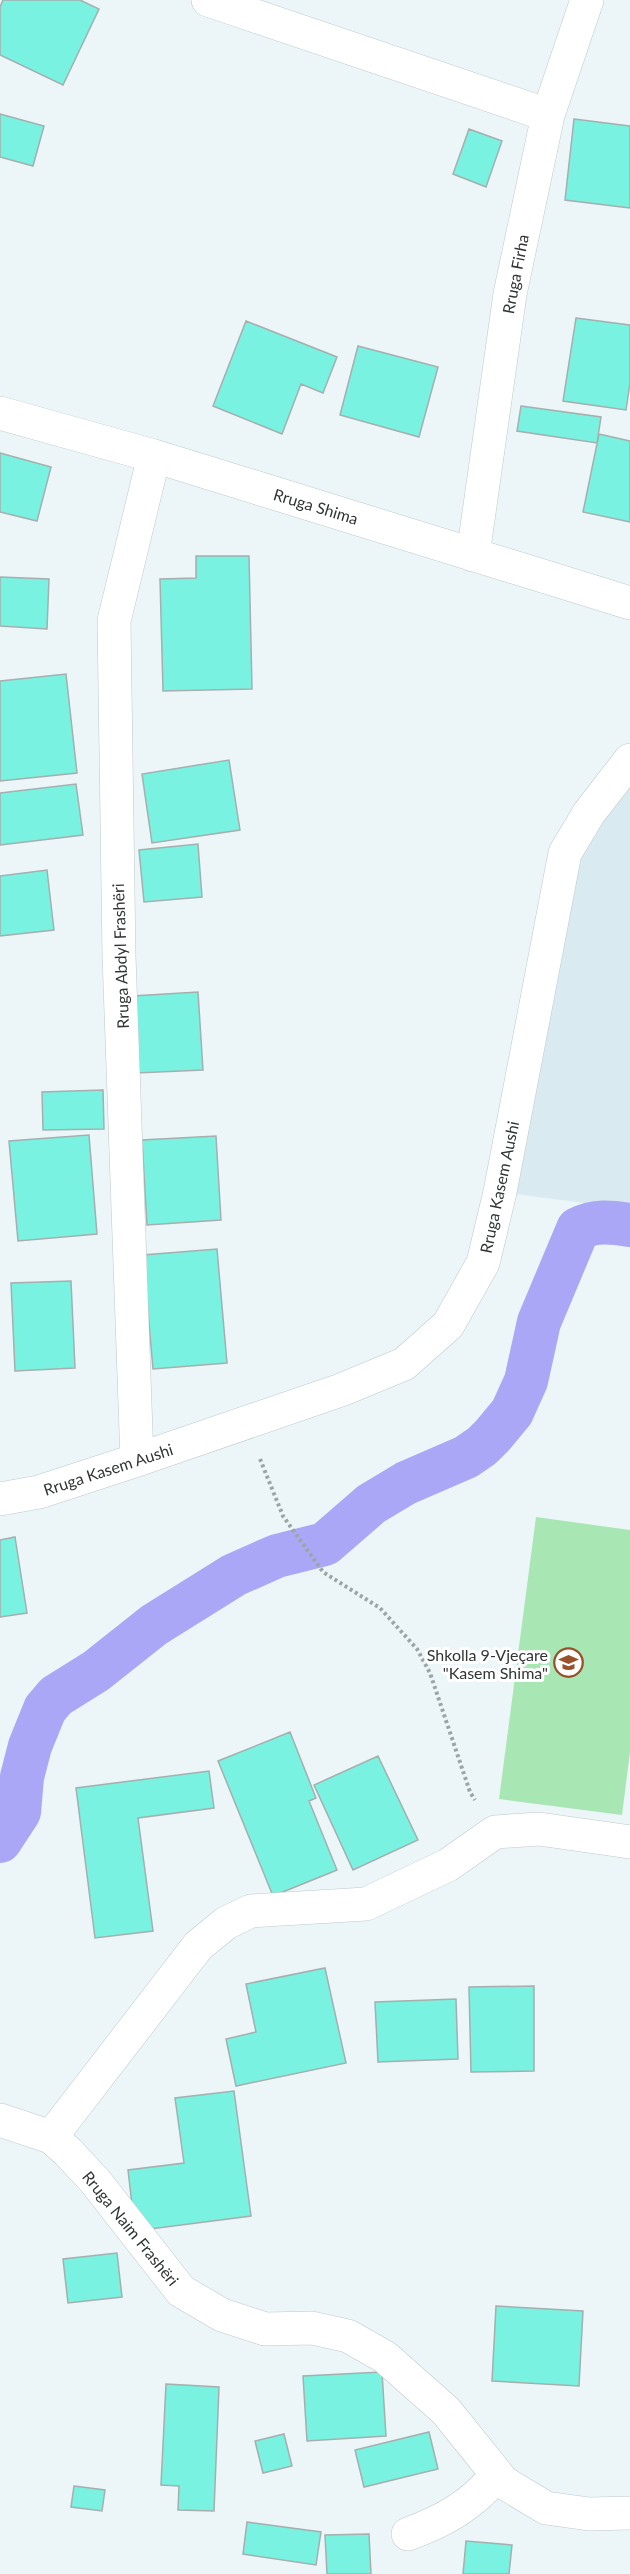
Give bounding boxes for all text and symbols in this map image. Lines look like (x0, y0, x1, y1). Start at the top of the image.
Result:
street label: Rruga Firha (498, 233, 532, 315)
street label: Rruga Shima (271, 484, 361, 528)
street label: Rruga Abdyl Frashëri (108, 883, 132, 1029)
street label: Rruga Kasem Aushi (476, 1119, 522, 1255)
street label: Rruga Kasem Aushi (41, 1439, 175, 1499)
place label: Shkolla 9-Vjeçare "Kasem Shima" (427, 1645, 548, 1682)
school or university icon: Shkolla 9-Vjeçare "Kasem Shima" (553, 1647, 585, 1679)
street label: Rruga Naim Frashëri (79, 2167, 183, 2289)

